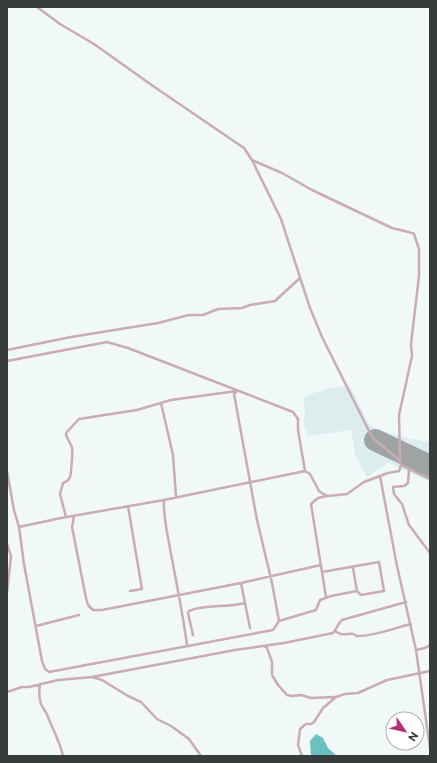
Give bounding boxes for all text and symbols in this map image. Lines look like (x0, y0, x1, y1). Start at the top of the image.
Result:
north arrow (385, 711, 425, 751)
text: N (406, 730, 421, 744)

